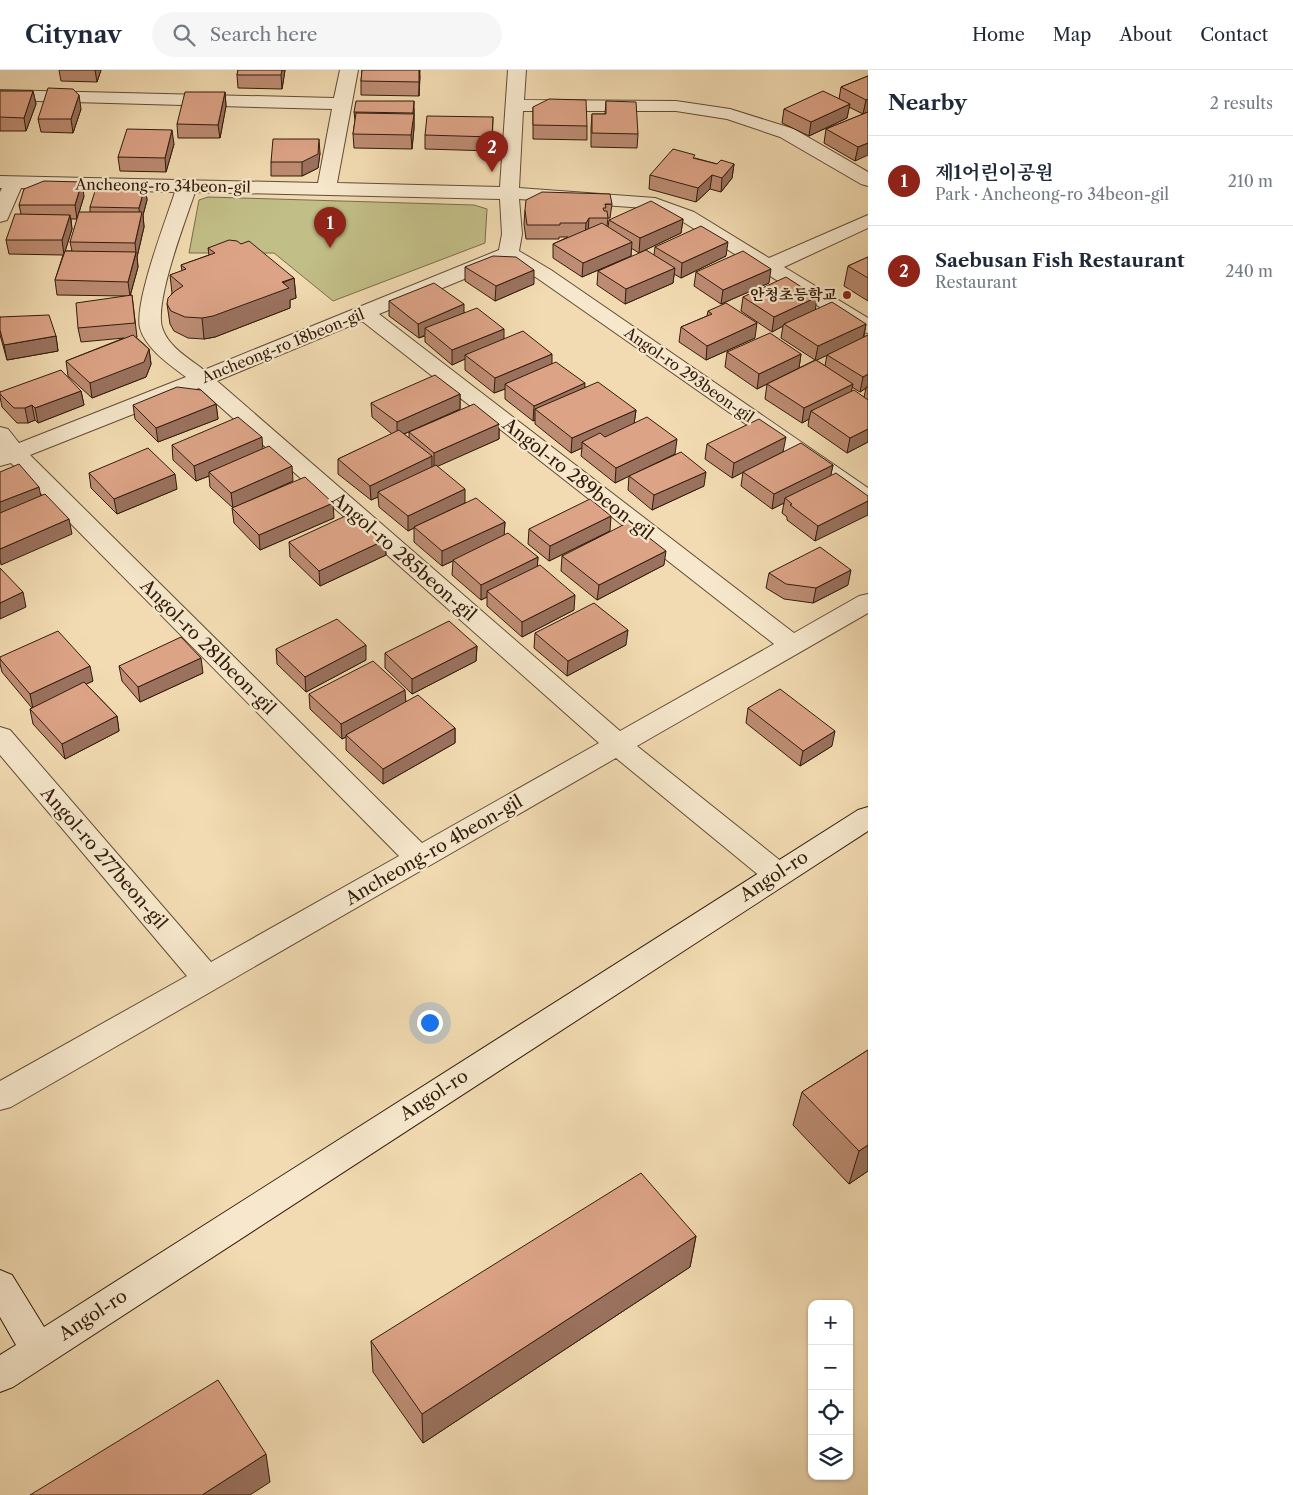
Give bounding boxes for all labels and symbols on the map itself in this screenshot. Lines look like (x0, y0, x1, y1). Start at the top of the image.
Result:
pin: 2 (476, 131, 508, 172)
street label: Ancheong-ro 34beon-gil (74, 174, 251, 197)
pin: 1 (314, 207, 346, 248)
place label: 안청초등학교 (750, 285, 837, 304)
marker: 안청초등학교 (841, 289, 853, 301)
street label: Ancheong-ro 18beon-gil (198, 304, 367, 387)
street label: Angol-ro 293beon-gil (620, 322, 758, 427)
street label: Angol-ro 289beon-gil (497, 413, 658, 545)
street label: Angol-ro 285beon-gil (326, 488, 481, 626)
street label: Angol-ro 281beon-gil (135, 574, 280, 719)
street label: Angol-ro 277beon-gil (35, 781, 172, 934)
street label: Ancheong-ro 4beon-gil (341, 790, 526, 910)
street label: Angol-ro (735, 846, 812, 907)
your location (417, 1010, 443, 1036)
street label: Angol-ro (395, 1065, 472, 1126)
street label: Angol-ro (54, 1285, 131, 1346)

